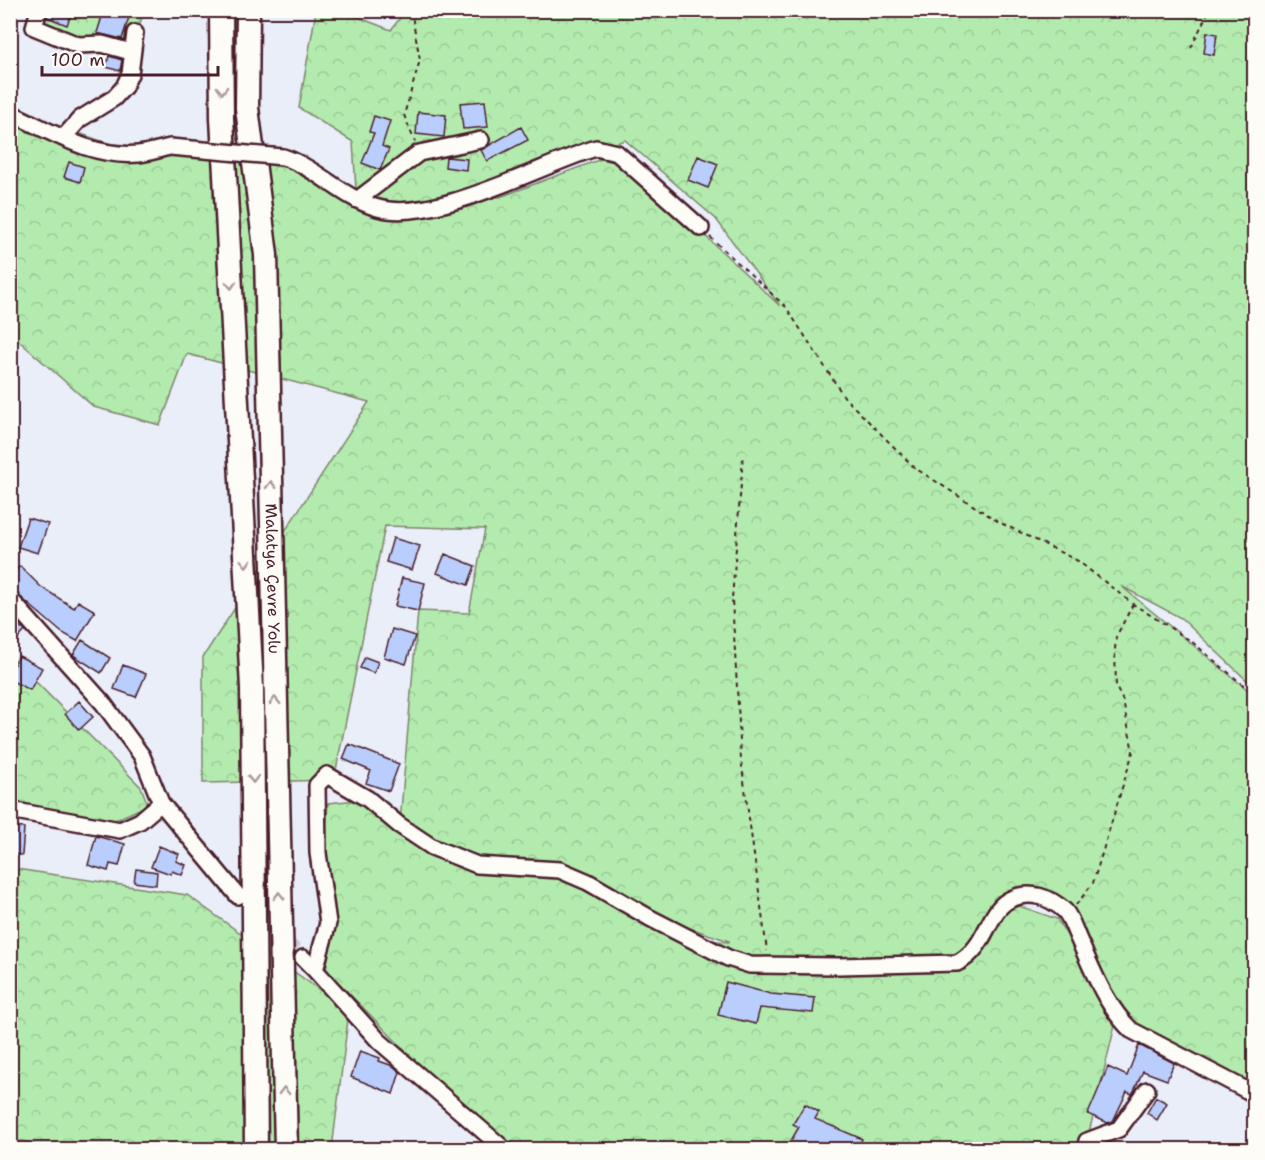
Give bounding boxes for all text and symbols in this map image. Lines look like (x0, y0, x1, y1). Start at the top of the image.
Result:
scale bar (42, 39, 218, 77)
text: 100 m (51, 48, 105, 72)
one-way arrow (216, 85, 228, 94)
one-way arrow (224, 280, 237, 289)
one-way arrow (265, 481, 277, 490)
street label: Malatya Çevre Yolu (261, 503, 285, 654)
one-way arrow (239, 559, 252, 568)
one-way arrow (269, 697, 282, 706)
one-way arrow (247, 775, 259, 784)
one-way arrow (273, 892, 286, 901)
one-way arrow (278, 1087, 291, 1096)

